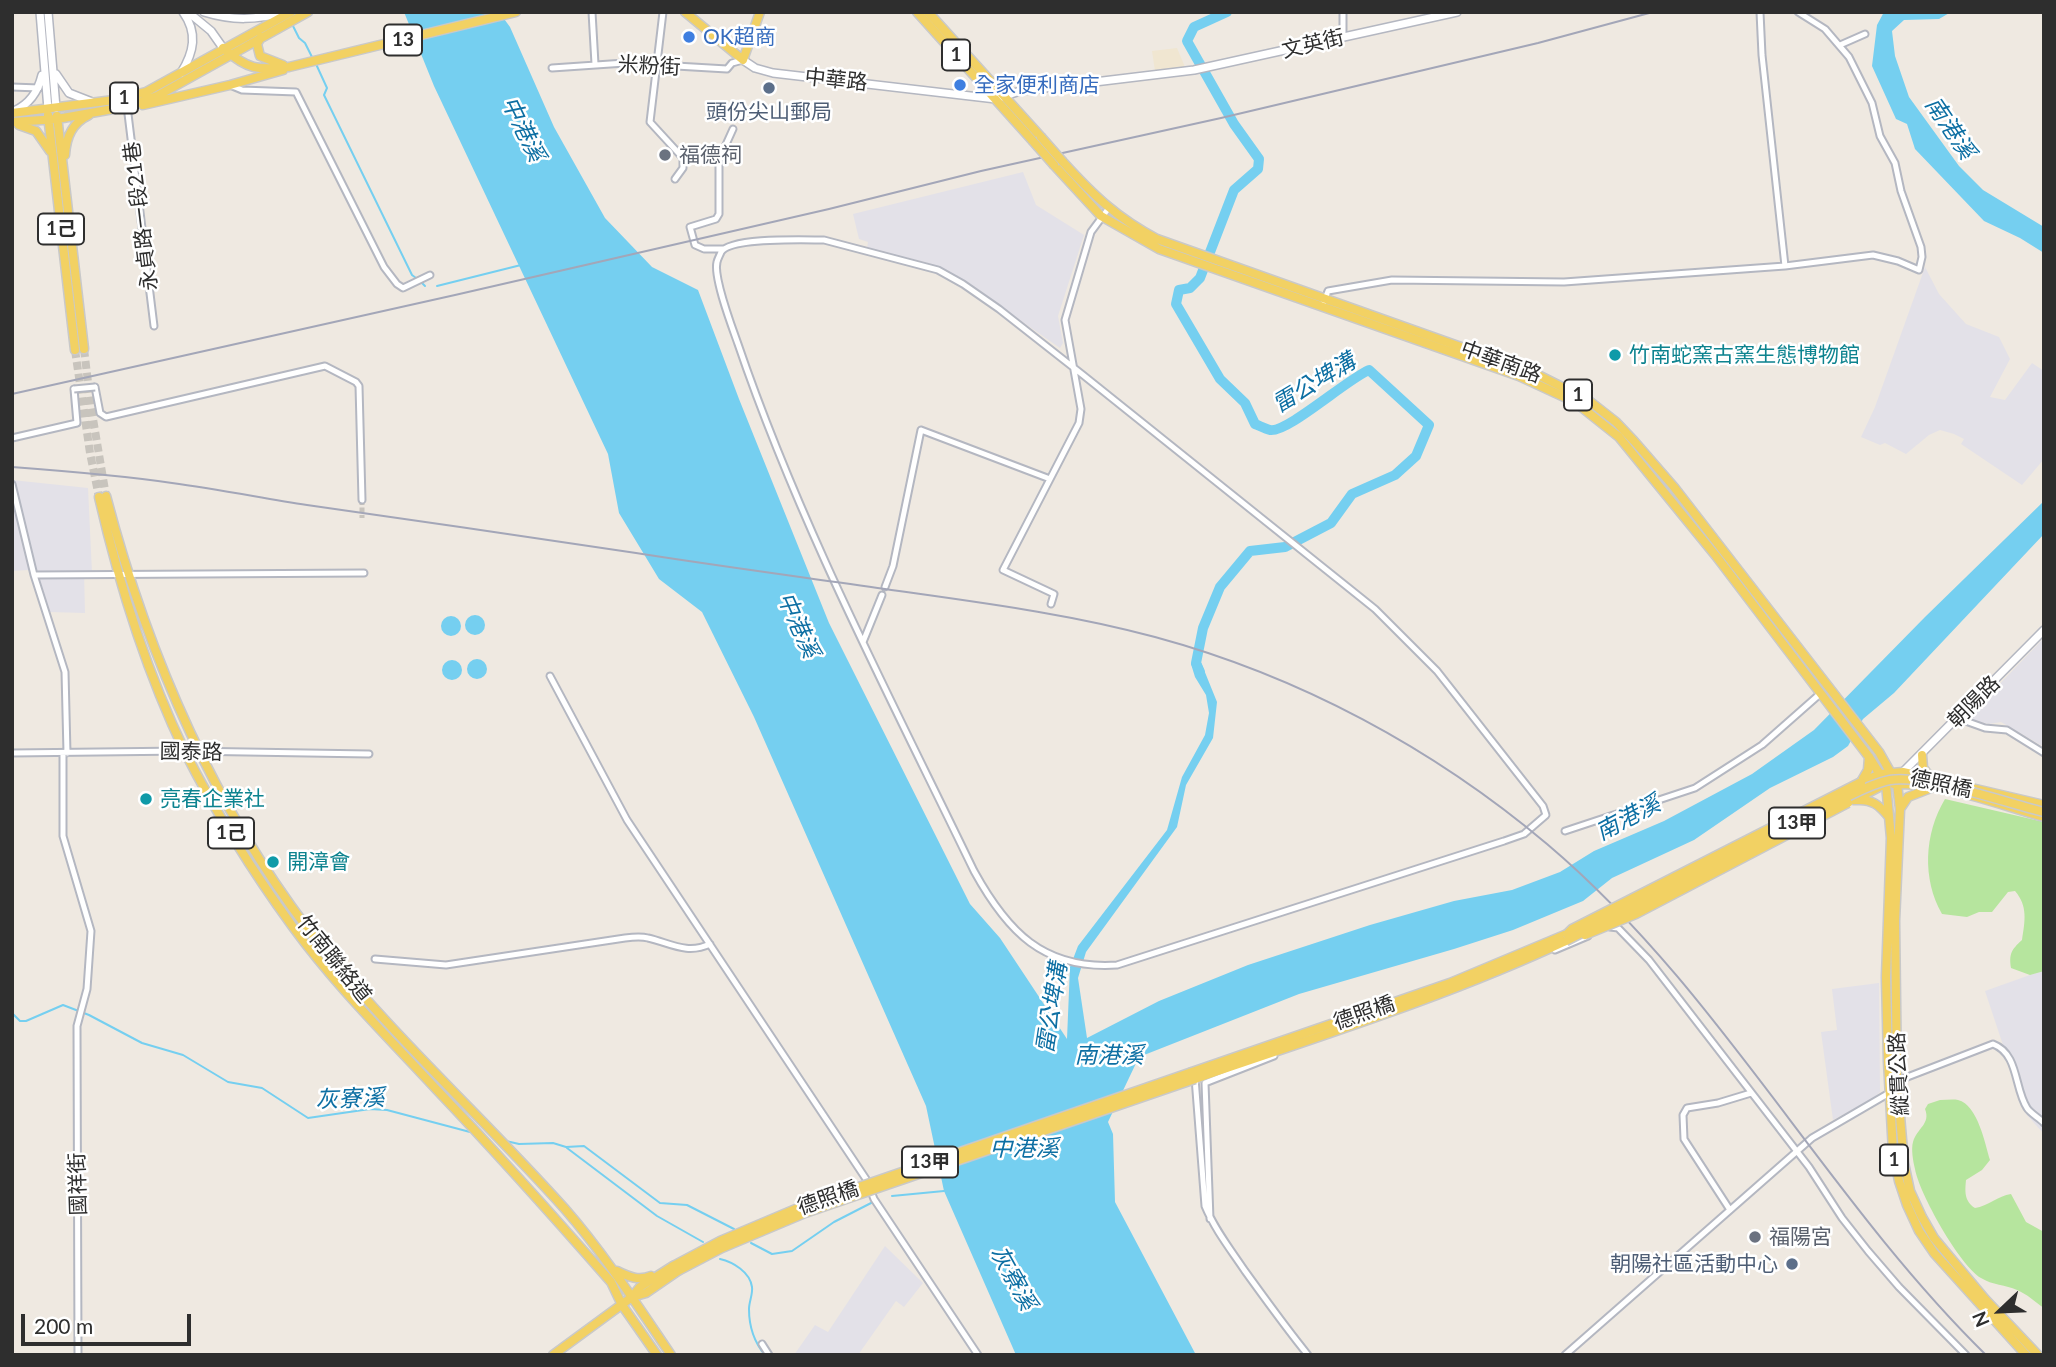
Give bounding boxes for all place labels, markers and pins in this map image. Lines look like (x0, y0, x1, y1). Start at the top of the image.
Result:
place label: OK超商 (703, 24, 776, 50)
marker: OK超商 (681, 29, 697, 45)
place label: 全家便利商店 (974, 72, 1100, 98)
marker: 全家便利商店 (952, 77, 968, 93)
marker: 頭份尖山郵局 (761, 80, 777, 96)
place label: 頭份尖山郵局 (706, 99, 832, 125)
place label: 福德祠 (679, 142, 742, 168)
marker: 福德祠 (657, 147, 673, 163)
place label: 竹南蛇窯古窯生態博物館 (1629, 342, 1860, 368)
marker: 竹南蛇窯古窯生態博物館 (1607, 347, 1623, 363)
place label: 亮春企業社 (160, 786, 265, 812)
marker: 亮春企業社 (138, 791, 154, 807)
place label: 開漳會 (287, 849, 350, 875)
marker: 開漳會 (265, 854, 281, 870)
place label: 福陽宮 (1769, 1224, 1832, 1250)
marker: 福陽宮 (1747, 1229, 1763, 1245)
place label: 朝陽社區活動中心 (1610, 1251, 1778, 1277)
marker: 朝陽社區活動中心 (1784, 1256, 1800, 1272)

